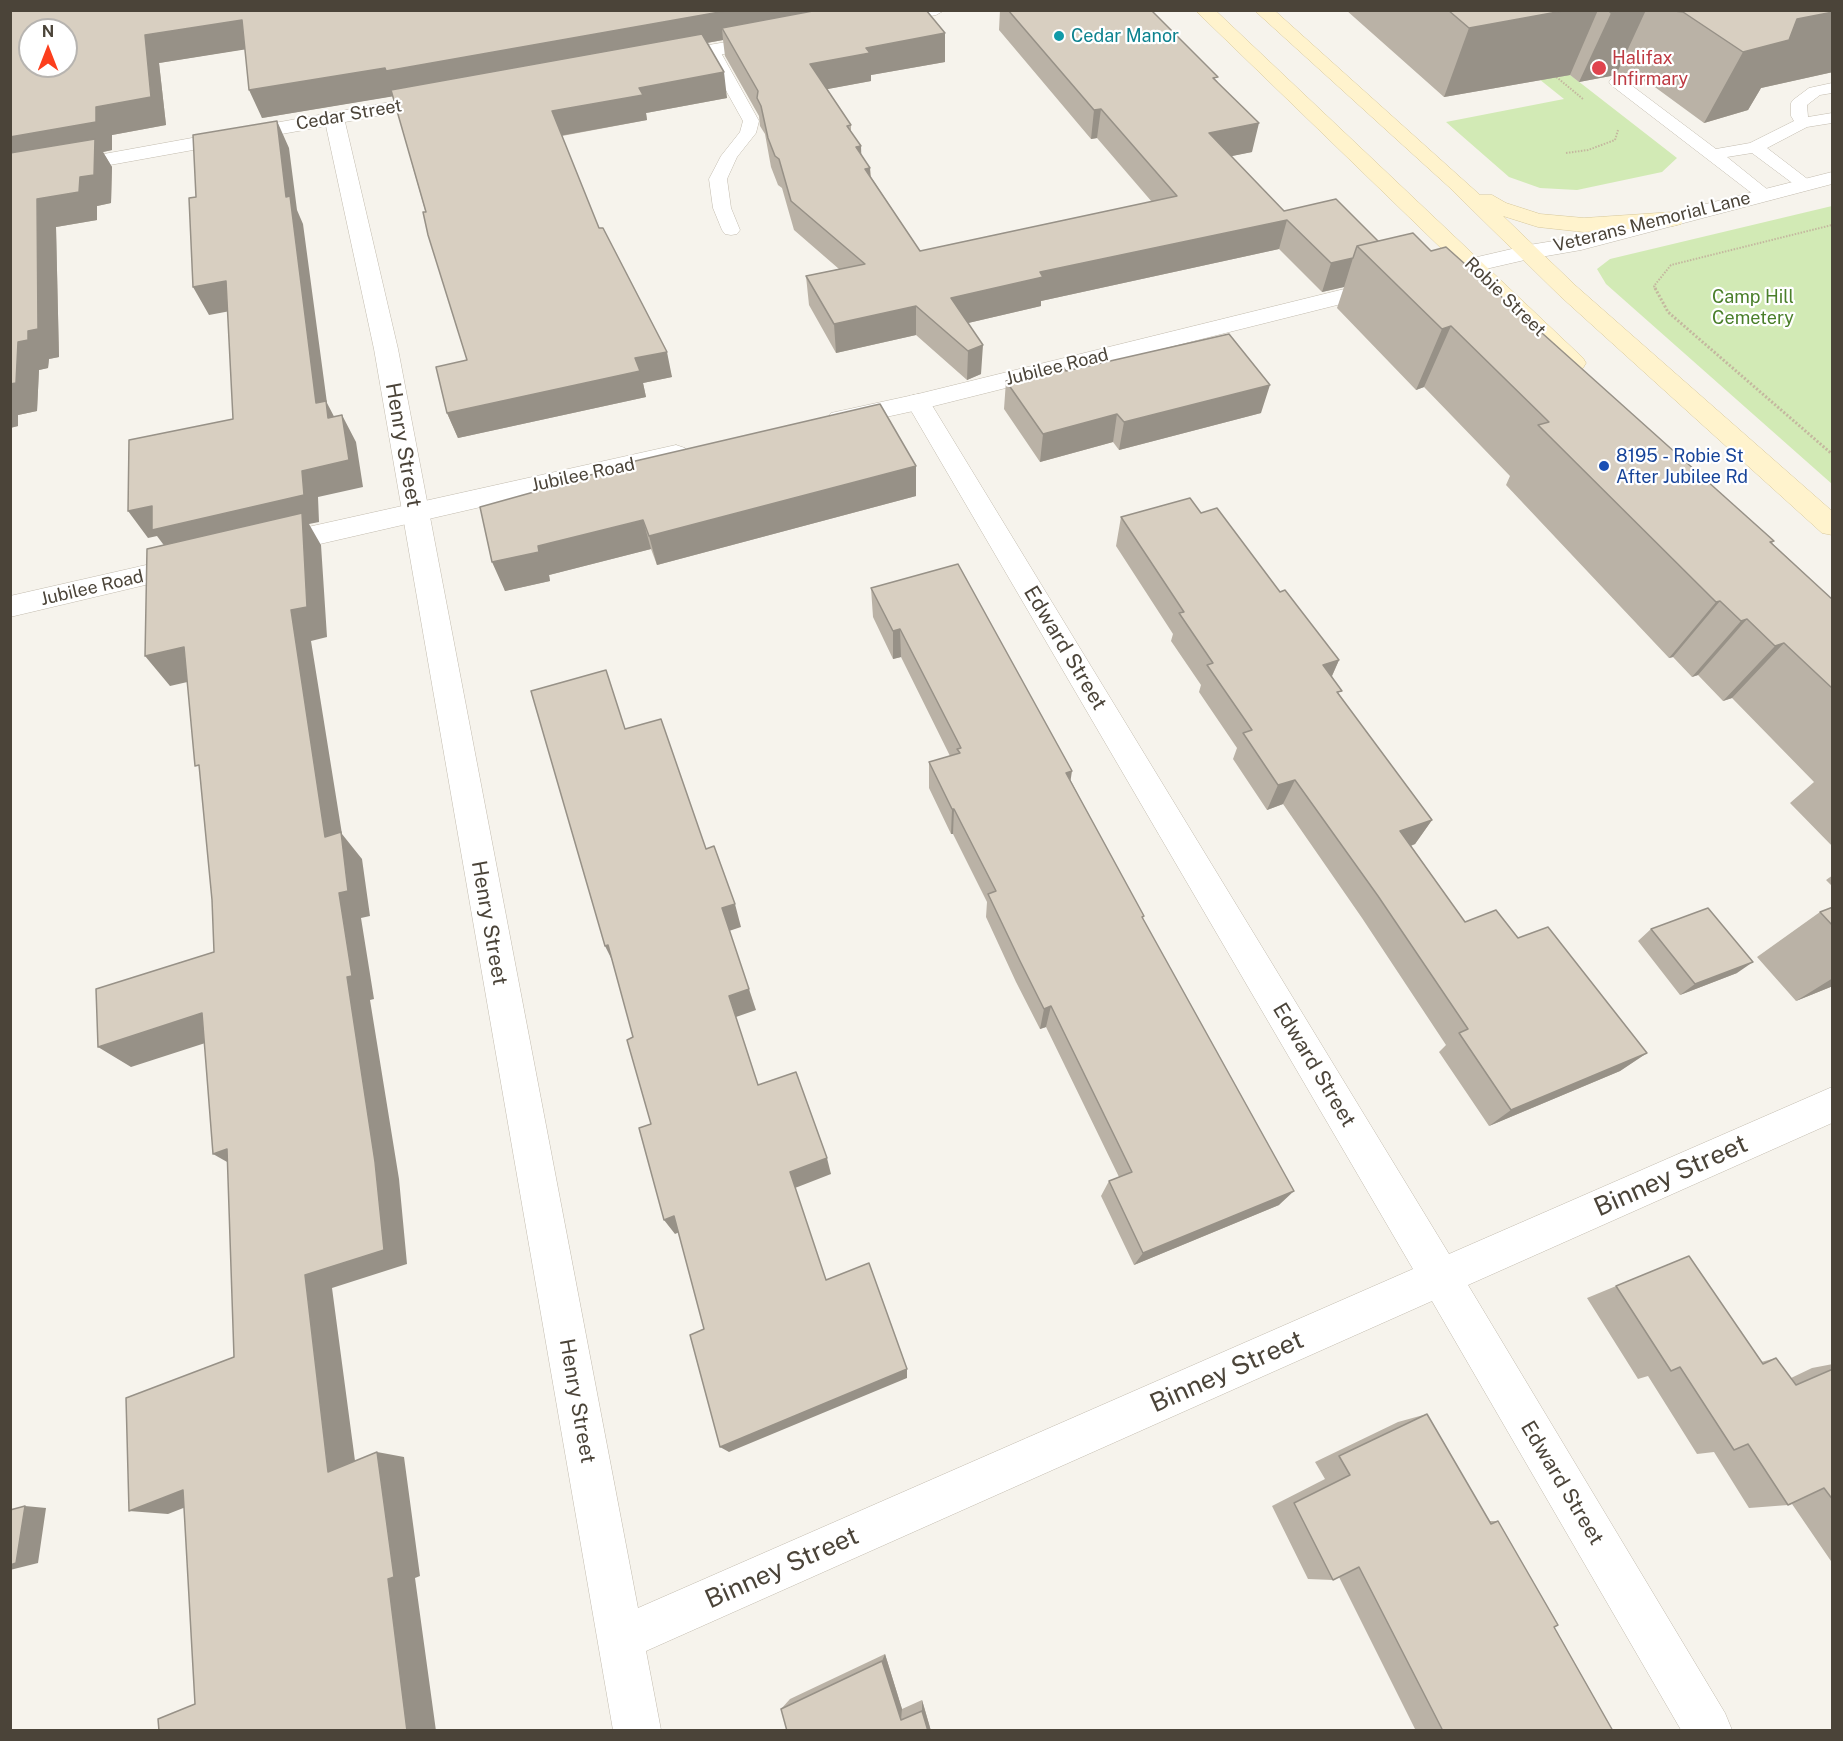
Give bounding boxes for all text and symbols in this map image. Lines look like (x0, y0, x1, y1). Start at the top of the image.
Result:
north arrow (18, 18, 78, 78)
text: N (42, 22, 54, 41)
place label: Cedar Manor (1071, 25, 1179, 47)
marker: Cedar Manor (1052, 29, 1066, 43)
place label: Halifax Infirmary (1612, 47, 1688, 90)
marker: Halifax Infirmary (1590, 59, 1608, 77)
street label: Cedar Street (294, 95, 404, 135)
street label: Veterans Memorial Lane (1551, 187, 1753, 257)
street label: Robie Street (1460, 253, 1550, 341)
park label: Camp Hill Cemetery (1712, 286, 1794, 328)
street label: Jubilee Road (1003, 344, 1111, 390)
street label: Henry Street (380, 381, 426, 509)
place label: 8195 - Robie St After Jubilee Rd (1616, 445, 1748, 488)
street label: Jubilee Road (529, 453, 637, 497)
marker: 8195 - Robie St After Jubilee Rd (1597, 459, 1611, 473)
street label: Jubilee Road (38, 566, 146, 610)
street label: Edward Street (1018, 581, 1112, 715)
street label: Henry Street (466, 859, 512, 987)
street label: Edward Street (1267, 998, 1361, 1132)
street label: Binney Street (1589, 1128, 1753, 1224)
street label: Binney Street (1145, 1324, 1309, 1420)
street label: Henry Street (554, 1337, 600, 1465)
street label: Edward Street (1515, 1416, 1609, 1550)
street label: Binney Street (700, 1520, 864, 1616)

